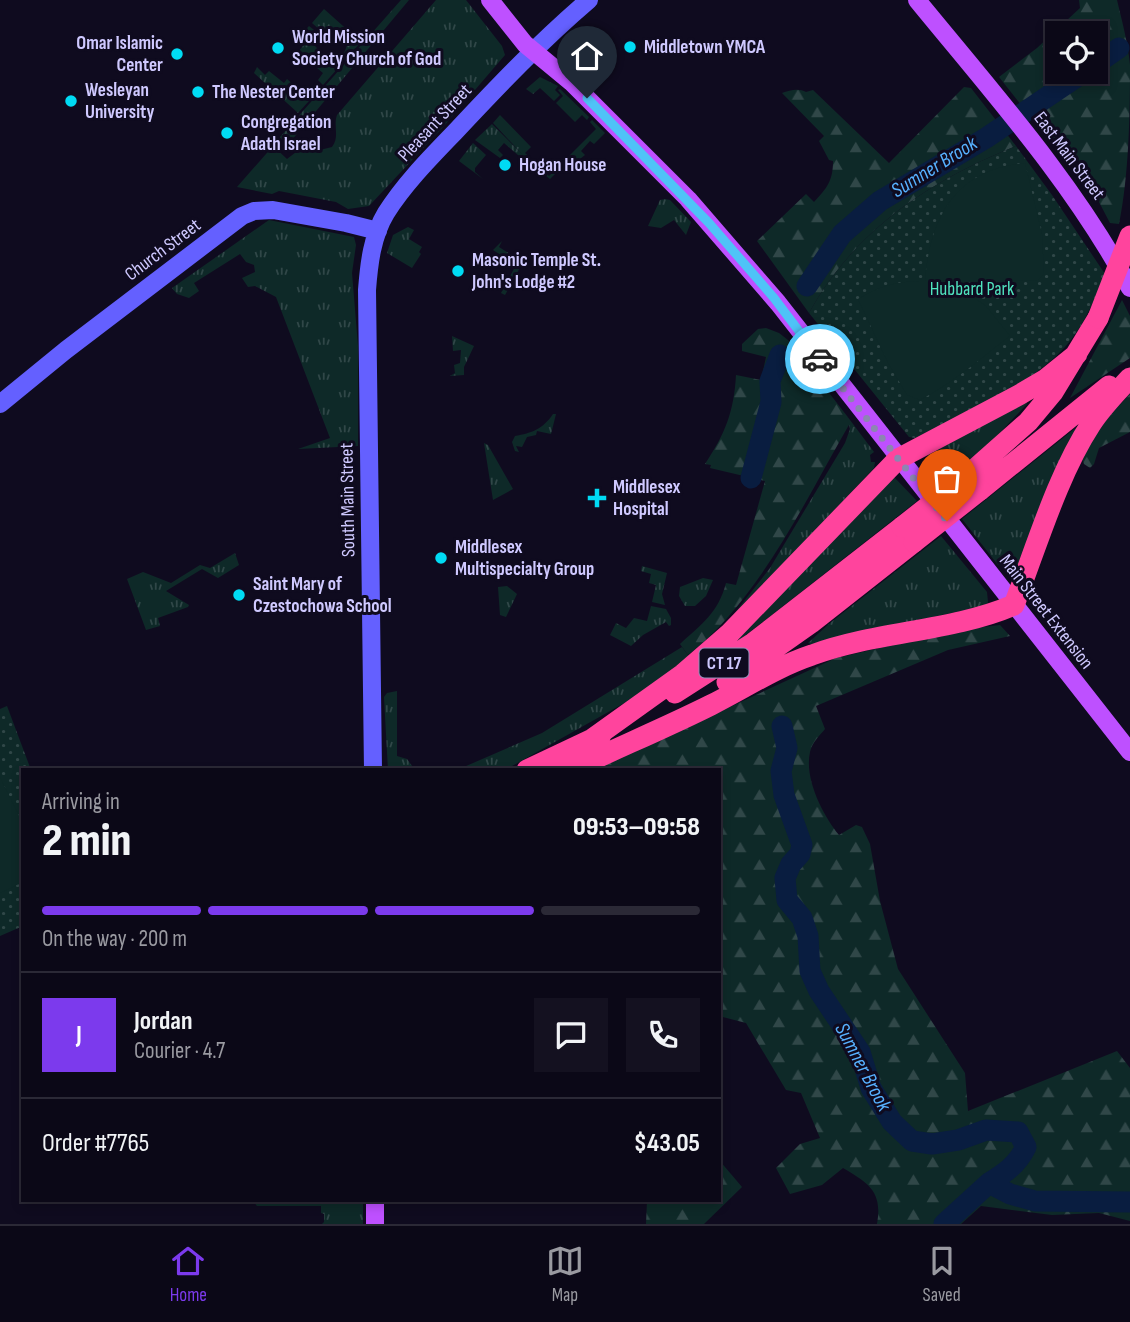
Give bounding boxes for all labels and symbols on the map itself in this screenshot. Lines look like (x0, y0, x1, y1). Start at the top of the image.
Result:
place label: World Mission Society Church of God (292, 26, 441, 71)
pin (557, 26, 617, 98)
place label: Omar Islamic Center (76, 32, 163, 77)
place label: Middletown YMCA (644, 36, 766, 59)
marker: Middletown YMCA (622, 39, 638, 55)
marker: World Mission Society Church of God (270, 40, 286, 56)
marker: Omar Islamic Center (169, 46, 185, 62)
place label: Wesleyan University (85, 79, 154, 124)
street label: Pleasant Street (393, 79, 477, 167)
place label: The Nester Center (212, 81, 335, 104)
marker: The Nester Center (190, 84, 206, 100)
marker: Wesleyan University (63, 93, 79, 109)
street label: East Main Street (1029, 108, 1110, 205)
place label: Congregation Adath Israel (240, 111, 332, 156)
marker: Congregation Adath Israel (219, 125, 235, 141)
water label: Sumner Brook (886, 130, 983, 203)
place label: Hogan House (519, 154, 606, 177)
marker: Hogan House (497, 157, 513, 173)
street label: Church Street (120, 214, 206, 286)
place label: Masonic Temple St. John's Lodge #2 (471, 249, 601, 294)
marker: Masonic Temple St. John's Lodge #2 (450, 263, 466, 279)
park label: Hubbard Park (930, 278, 1015, 301)
courier (785, 324, 855, 394)
street label: South Main Street (336, 442, 360, 557)
pin (917, 449, 977, 521)
place label: Middlesex Hospital (613, 476, 681, 521)
marker: Middlesex Hospital (587, 488, 607, 508)
place label: Middlesex Multispecialty Group (455, 536, 594, 581)
marker: Middlesex Multispecialty Group (433, 550, 449, 566)
street label: Main Street Extension (994, 550, 1098, 674)
place label: Saint Mary of Czestochowa School (253, 573, 392, 618)
marker: Saint Mary of Czestochowa School (231, 587, 247, 603)
road number: CT 17 (700, 648, 748, 678)
water label: Sumner Brook (829, 1019, 897, 1116)

